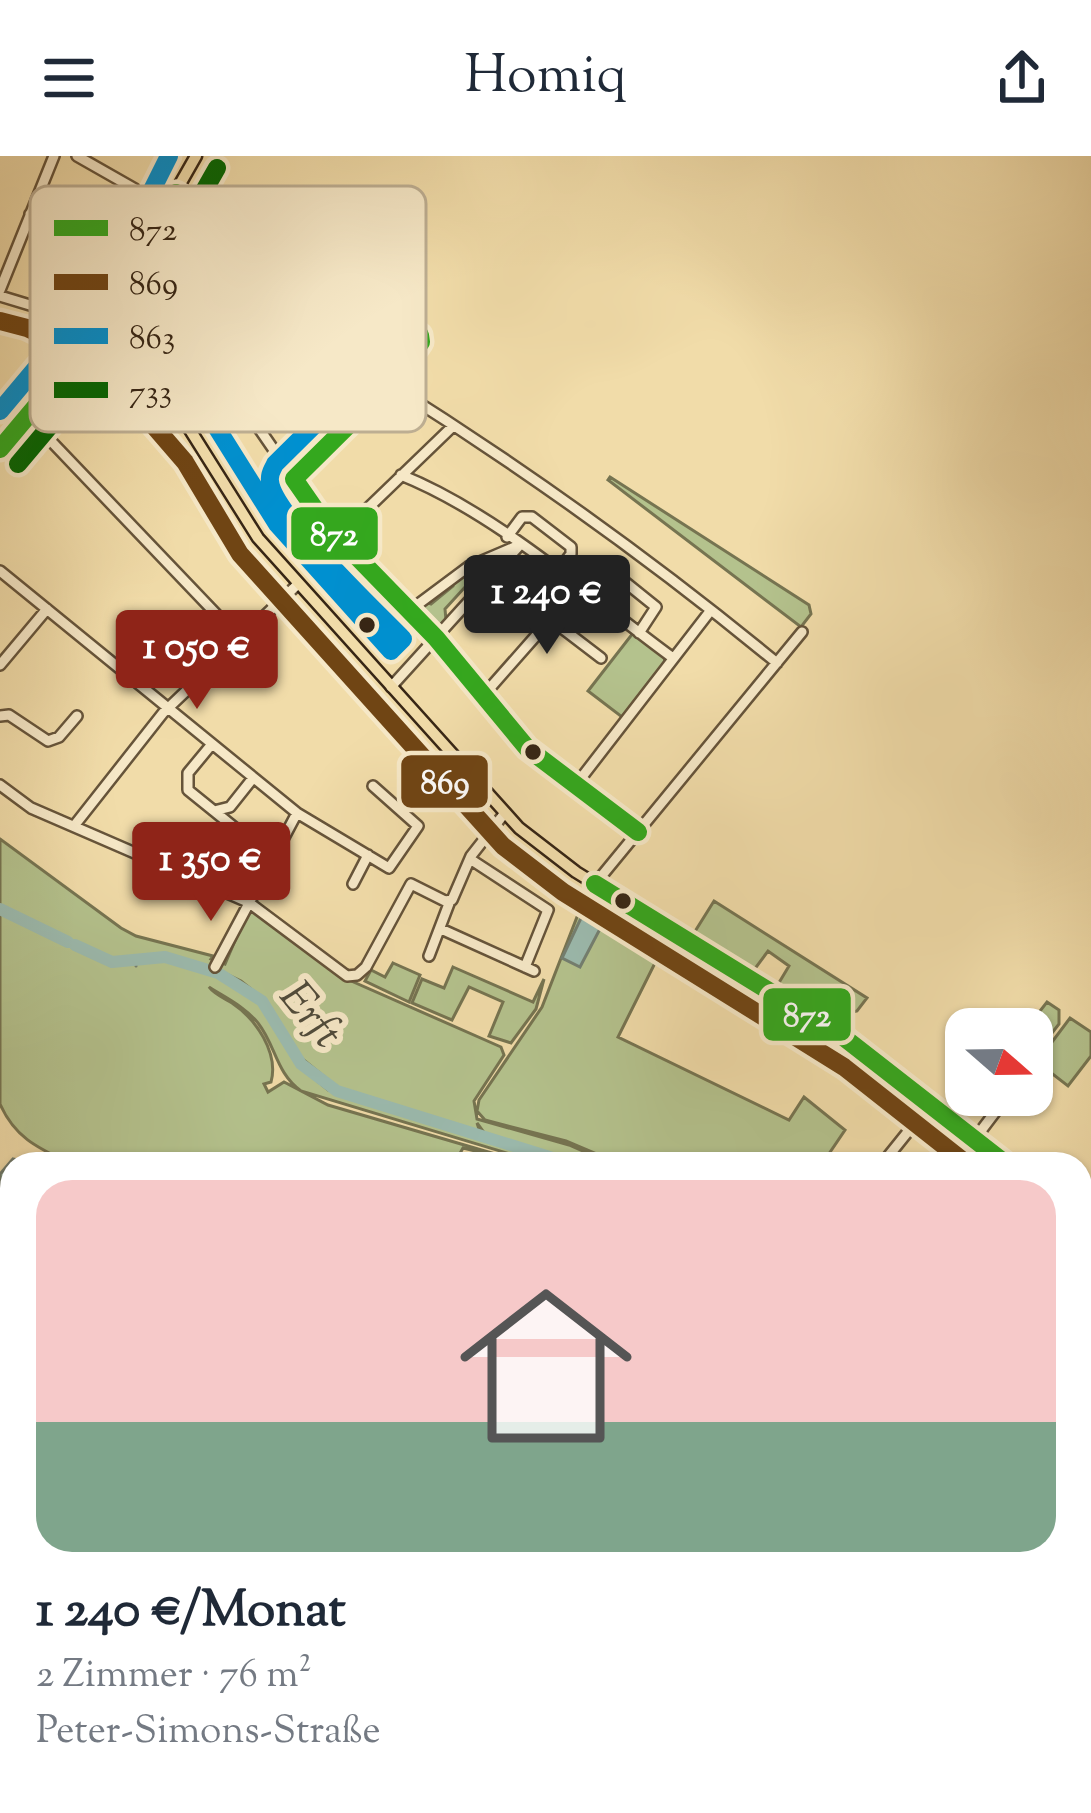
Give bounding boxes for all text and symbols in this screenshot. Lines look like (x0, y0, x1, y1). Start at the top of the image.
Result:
text: Homiq (464, 39, 627, 117)
icon: menu (36, 45, 102, 111)
icon: share (989, 45, 1055, 111)
legend (30, 186, 426, 432)
text: 872 (129, 208, 177, 256)
text: 869 (129, 262, 178, 310)
text: 863 (129, 316, 175, 364)
text: 733 (129, 370, 172, 418)
line badge: 872 (289, 505, 380, 562)
text: 872 (310, 513, 359, 561)
pin: 1 240 € (436, 555, 658, 657)
text: 1 240 € (491, 566, 603, 622)
pin: 1 050 € (86, 610, 308, 712)
unlabelled marker (356, 614, 378, 636)
text: 1 050 € (143, 621, 251, 677)
unlabelled marker (522, 741, 544, 763)
line badge: 869 (399, 753, 490, 810)
text: 869 (421, 761, 469, 809)
pin: 1 350 € (100, 822, 322, 924)
text: 1 350 € (159, 833, 263, 889)
unlabelled marker (612, 890, 634, 912)
water label: Erft (261, 968, 357, 1065)
line badge: 872 (761, 986, 853, 1043)
text: 872 (783, 994, 832, 1042)
north arrow (945, 1008, 1053, 1116)
map controls (945, 1008, 1053, 1116)
icon: home (438, 1258, 654, 1474)
text: 1 240 €/Monat (36, 1576, 346, 1649)
text: 2 Zimmer · 76 m² (36, 1649, 312, 1705)
text: Peter-Simons-Straße (36, 1705, 381, 1761)

